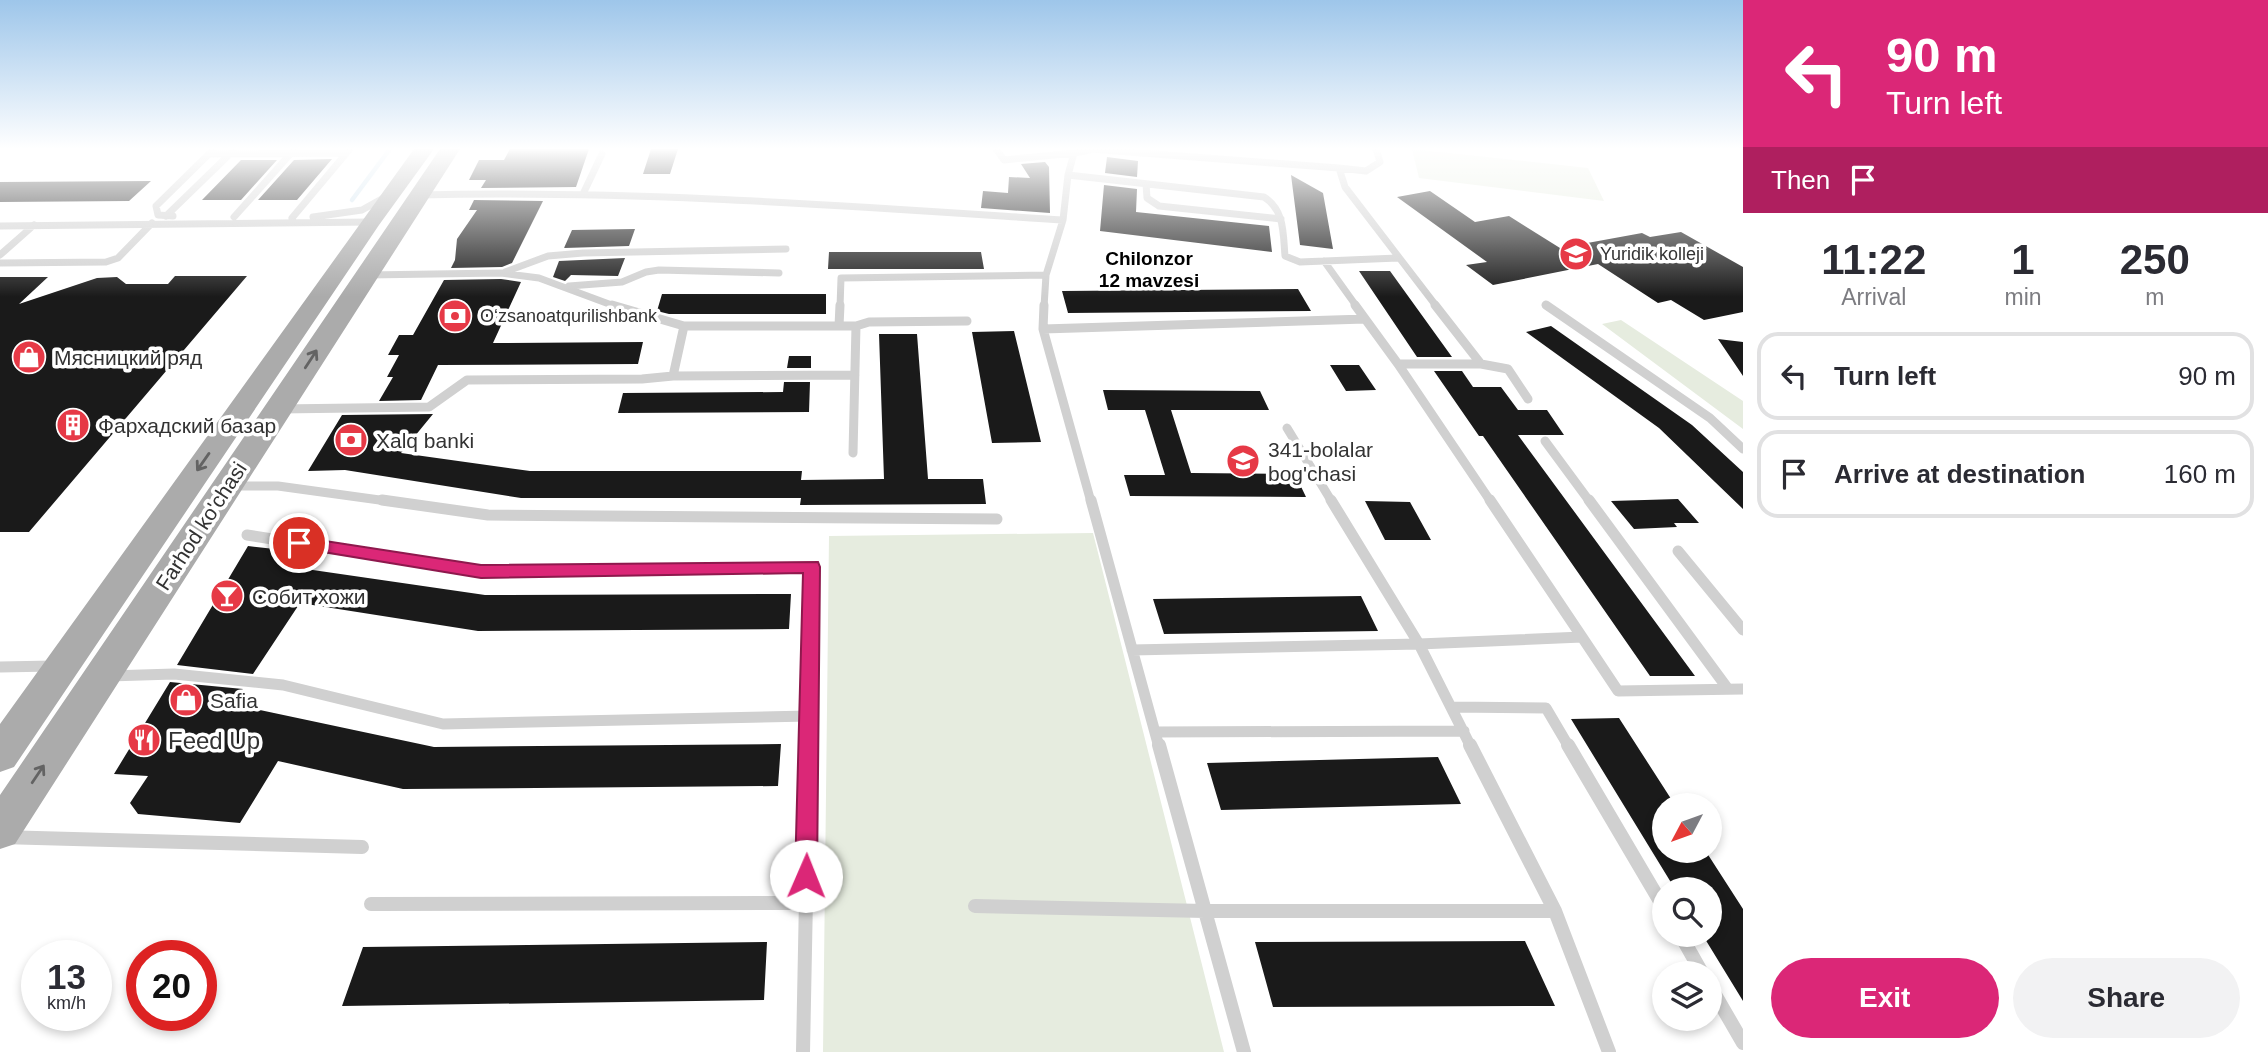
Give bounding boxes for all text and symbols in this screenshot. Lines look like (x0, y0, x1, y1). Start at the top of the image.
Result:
icon: left (1771, 28, 1862, 119)
text: 90 m (1886, 28, 1998, 82)
text: Turn left (1886, 85, 2002, 121)
icon: arrive (1844, 161, 1882, 199)
text: Then (1771, 165, 1830, 195)
school or university icon: Yuridik kolleji (1557, 235, 1595, 273)
text: 11:22 (1821, 236, 1926, 283)
text: 1 (2011, 236, 2035, 283)
text: 250 (2120, 236, 2190, 283)
place label: Yuridik kolleji (1600, 244, 1704, 264)
district label: Chilonzor 12 mavzesi (1099, 248, 1199, 291)
text: Arrival (1841, 284, 1906, 310)
text: min (2004, 284, 2042, 310)
text: m (2145, 284, 2164, 310)
bank icon: Oʻzsanoatqurilishbank (436, 297, 474, 335)
place label: Oʻzsanoatqurilishbank (480, 306, 658, 326)
shop icon: Мясницкий ряд (10, 338, 48, 376)
place label: Мясницкий ряд (54, 346, 202, 369)
one-way arrow (304, 350, 319, 369)
icon: left (1775, 357, 1813, 395)
text: Turn left (1834, 361, 1936, 391)
text: 90 m (2178, 361, 2236, 391)
building icon: Фархадский базар (54, 406, 92, 444)
place label: Фархадский базар (98, 414, 276, 437)
bank icon: Xalq banki (332, 421, 370, 459)
place label: Xalq banki (376, 429, 474, 452)
place label: 341-bolalar bog'chasi (1268, 438, 1373, 485)
school or university icon: 341-bolalar bog'chasi (1224, 442, 1262, 480)
one-way arrow (196, 452, 210, 471)
icon: arrive (1775, 455, 1813, 493)
street label: Farhod ko'chasi (151, 458, 251, 594)
text: Arrive at destination (1834, 459, 2085, 489)
text: 160 m (2164, 459, 2236, 489)
pin (269, 513, 329, 573)
icon: arrive (280, 524, 318, 562)
bar icon: Собит хожи (208, 577, 246, 615)
place label: Собит хожи (252, 585, 366, 608)
shop icon: Safia (167, 681, 205, 719)
place label: Safia (210, 689, 258, 712)
restaurant icon: Feed Up (125, 721, 163, 759)
place label: Feed Up (168, 727, 260, 754)
one-way arrow (31, 764, 45, 784)
north arrow (1652, 793, 1722, 863)
map controls (1652, 793, 1722, 1031)
position arrow (769, 839, 843, 913)
button: search (1652, 877, 1722, 947)
speed limit sign: 20 (126, 940, 217, 1031)
text: 13 (47, 957, 86, 996)
button: Exit (1771, 958, 1999, 1038)
button: Share (2013, 958, 2240, 1038)
button: layers (1652, 961, 1722, 1031)
text: km/h (47, 993, 86, 1013)

